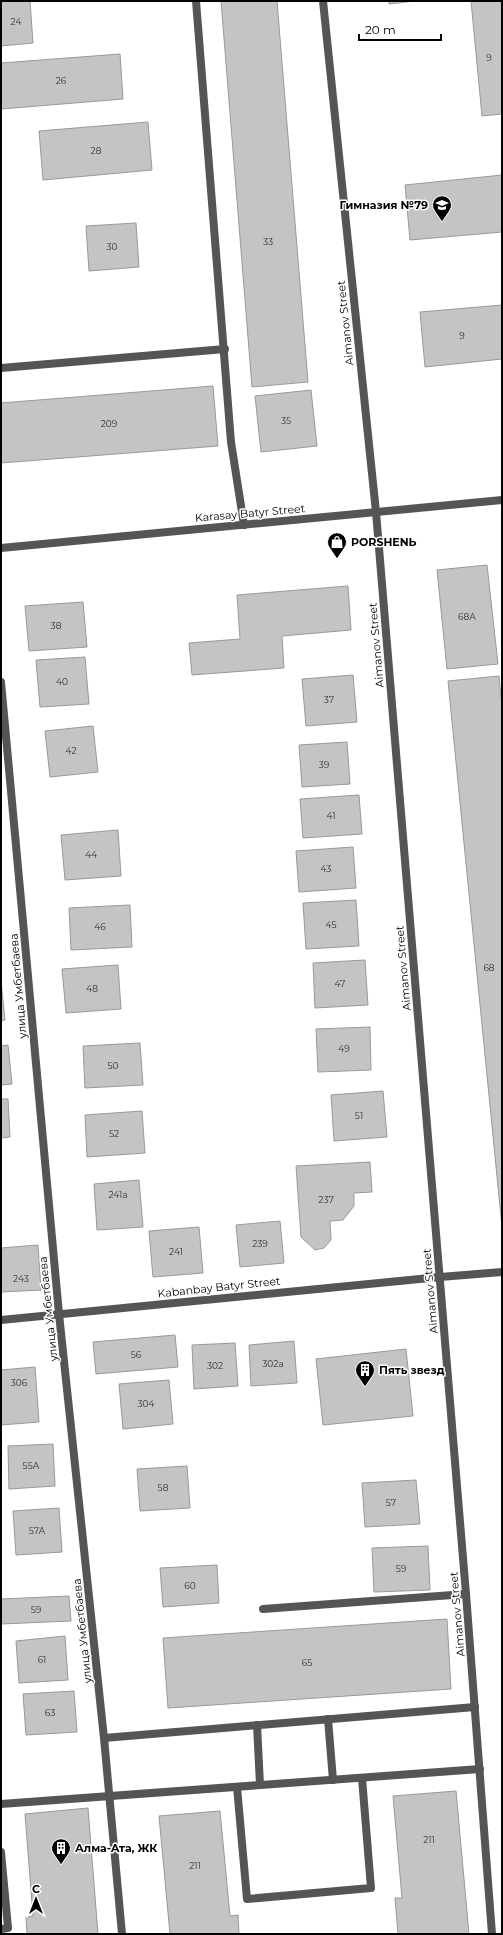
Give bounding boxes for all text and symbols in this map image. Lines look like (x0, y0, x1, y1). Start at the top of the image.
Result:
house number: 24 (11, 16, 21, 27)
scale bar (359, 16, 441, 42)
text: 20 m (365, 22, 396, 37)
house number: 9 (486, 52, 492, 63)
house number: 26 (56, 75, 67, 86)
house number: 28 (91, 145, 102, 156)
school or university icon: Гимназия №79 (431, 194, 453, 222)
place label: Гимназия №79 (340, 198, 428, 212)
house number: 33 (263, 236, 273, 247)
house number: 30 (106, 241, 118, 252)
street label: Aimanov Street (334, 279, 356, 366)
house number: 9 (459, 330, 465, 341)
house number: 35 (281, 415, 291, 426)
house number: 209 (101, 418, 118, 429)
street label: Karasay Batyr Street (194, 501, 306, 525)
shop icon: PORSHENЬ (326, 531, 348, 559)
place label: PORSHENЬ (351, 535, 417, 549)
street label: Aimanov Street (365, 601, 387, 688)
house number: 68А (458, 611, 476, 622)
house number: 38 (51, 620, 62, 631)
house number: 40 (56, 676, 68, 687)
house number: 37 (324, 694, 334, 705)
house number: 42 (65, 745, 77, 756)
house number: 39 (319, 759, 330, 770)
house number: 41 (327, 810, 335, 821)
house number: 44 (85, 849, 97, 860)
house number: 43 (321, 863, 331, 874)
house number: 45 (325, 919, 337, 930)
house number: 46 (94, 921, 106, 932)
street label: Aimanov Street (392, 924, 414, 1011)
street label: улица Умбетбаева (6, 933, 30, 1040)
house number: 68 (483, 962, 495, 973)
house number: 47 (335, 978, 345, 989)
house number: 48 (86, 983, 98, 994)
house number: 49 (338, 1043, 350, 1054)
house number: 50 (107, 1060, 119, 1071)
house number: 51 (355, 1110, 363, 1121)
house number: 52 (109, 1128, 119, 1139)
house number: 241а (108, 1189, 128, 1200)
house number: 237 (318, 1194, 334, 1205)
house number: 239 (252, 1238, 268, 1249)
house number: 241 (169, 1246, 183, 1257)
street label: Aimanov Street (419, 1247, 441, 1334)
street label: улица Умбетбаева (36, 1256, 61, 1363)
house number: 243 (13, 1273, 29, 1284)
street label: Kabanbay Batyr Street (157, 1274, 282, 1300)
house number: 56 (131, 1349, 142, 1360)
house number: 302а (262, 1358, 284, 1369)
building icon: Пять звезд (354, 1359, 376, 1387)
house number: 302 (207, 1360, 223, 1371)
place label: Пять звезд (379, 1363, 445, 1377)
house number: 306 (11, 1377, 28, 1388)
house number: 304 (138, 1398, 155, 1409)
house number: 55А (23, 1460, 40, 1471)
house number: 58 (158, 1482, 169, 1493)
house number: 57 (386, 1497, 396, 1508)
house number: 57А (29, 1525, 45, 1536)
house number: 59 (396, 1563, 407, 1574)
street label: Aimanov Street (446, 1570, 468, 1657)
street label: улица Умбетбаева (70, 1578, 95, 1685)
house number: 60 (184, 1580, 196, 1591)
house number: 59 (31, 1604, 42, 1615)
house number: 61 (38, 1654, 46, 1665)
house number: 65 (302, 1657, 312, 1668)
house number: 63 (45, 1707, 55, 1718)
house number: 211 (423, 1834, 435, 1845)
building icon: Алма-Ата, ЖК (50, 1837, 72, 1865)
place label: Алма-Ата, ЖК (75, 1841, 157, 1855)
house number: 211 (189, 1860, 201, 1871)
north arrow (16, 1879, 56, 1919)
text: С (32, 1882, 40, 1896)

